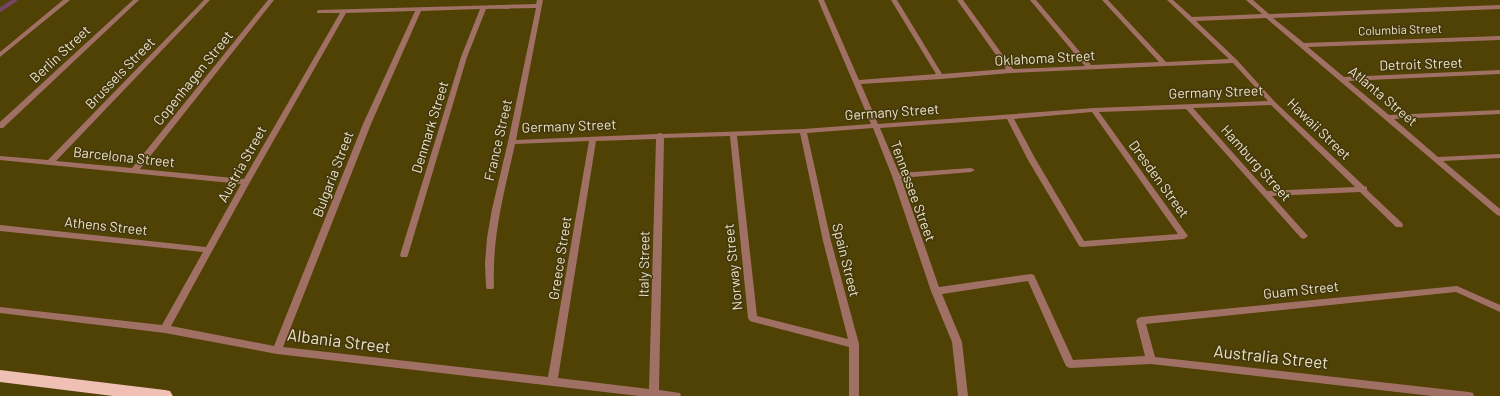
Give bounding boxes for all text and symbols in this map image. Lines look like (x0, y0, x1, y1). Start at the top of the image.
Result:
street label: Berlin Street (26, 21, 94, 86)
street label: Columbia Street (1358, 21, 1442, 37)
street label: Copenhagen Street (149, 27, 236, 128)
street label: Brussels Street (81, 33, 158, 112)
street label: Oklahoma Street (994, 46, 1096, 69)
street label: Detroit Street (1379, 54, 1463, 73)
street label: Atlanta Street (1345, 62, 1421, 129)
street label: Denmark Street (407, 79, 452, 175)
street label: Germany Street (1168, 81, 1264, 102)
street label: Hawaii Street (1284, 94, 1355, 163)
street label: France Street (480, 97, 515, 182)
street label: Germany Street (844, 100, 940, 123)
street label: Germany Street (521, 115, 617, 136)
street label: Hamburg Street (1218, 121, 1295, 204)
street label: Austria Street (214, 123, 270, 205)
street label: Bulgaria Street (308, 128, 357, 219)
street label: Dresden Street (1126, 137, 1193, 221)
street label: Tennessee Street (887, 138, 940, 244)
street label: Barcelona Street (72, 143, 176, 170)
street label: Athens Street (64, 213, 149, 238)
street label: Greece Street (545, 215, 574, 301)
street label: Spain Street (829, 221, 864, 298)
street label: Norway Street (719, 223, 746, 311)
street label: Italy Street (634, 231, 653, 297)
street label: Guam Street (1262, 277, 1340, 302)
street label: Albania Street (286, 324, 392, 356)
street label: Australia Street (1213, 340, 1330, 372)

